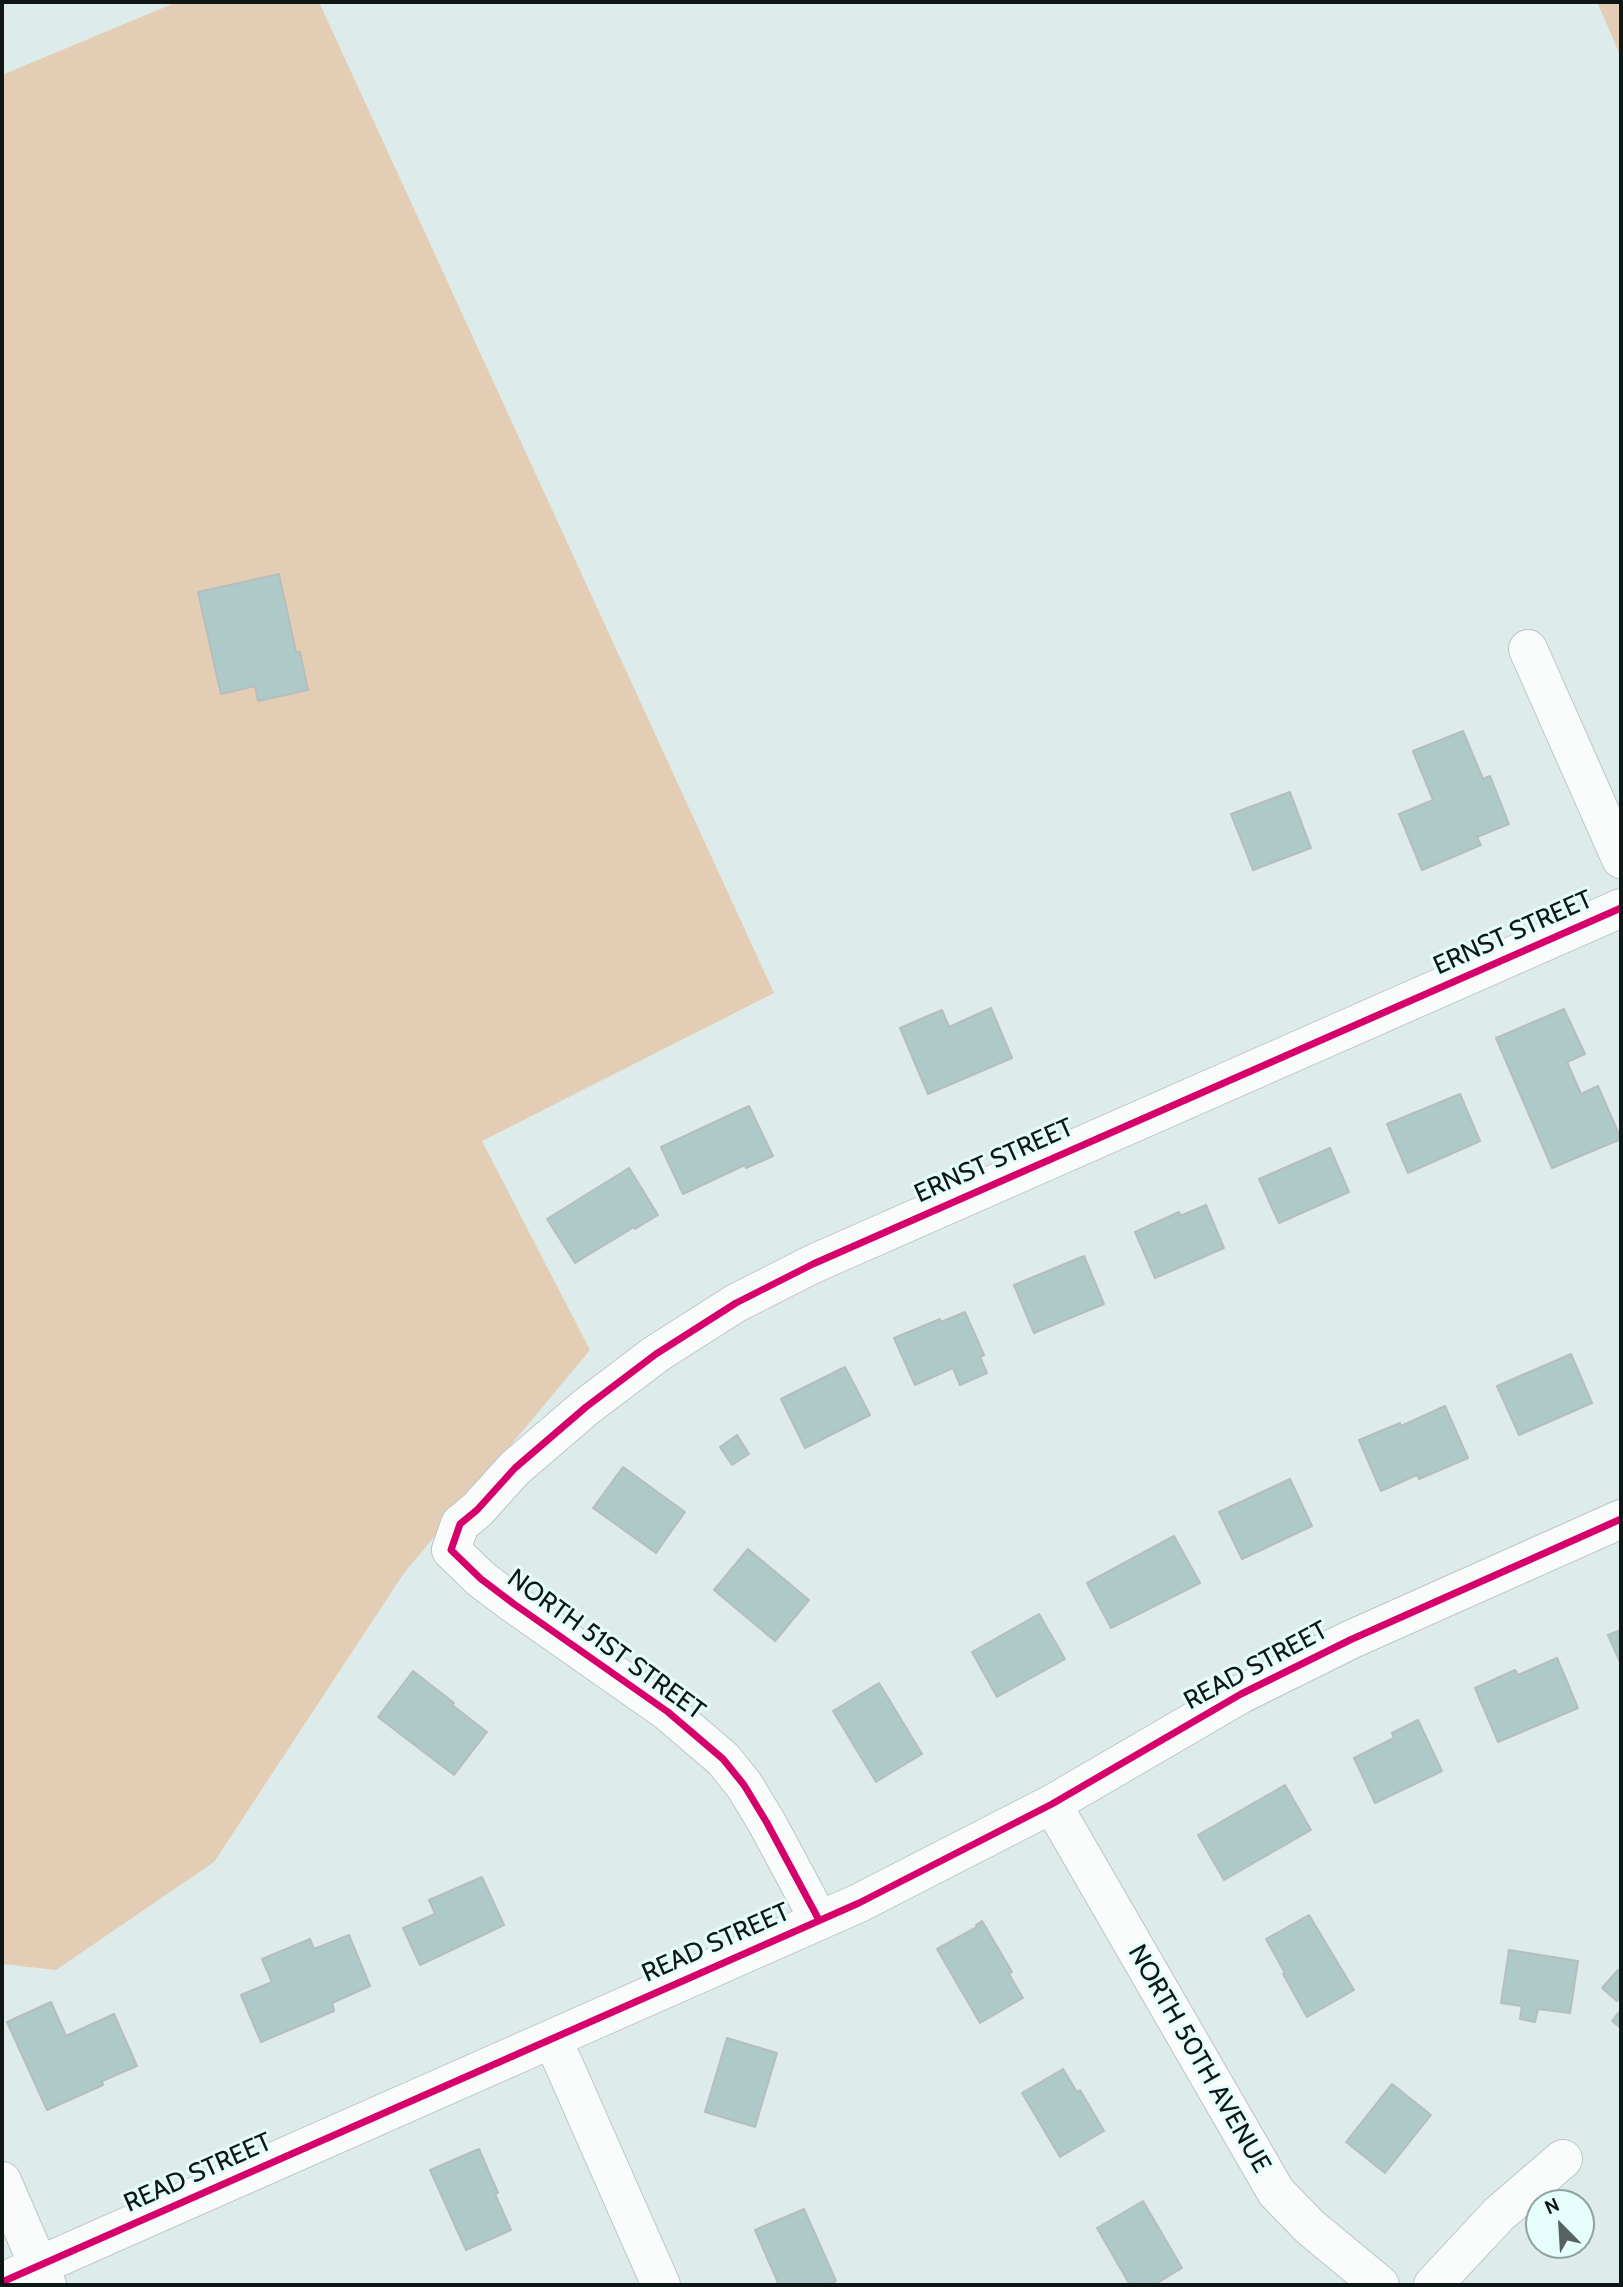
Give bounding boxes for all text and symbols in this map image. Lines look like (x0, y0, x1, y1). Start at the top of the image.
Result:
street label: ERNST STREET (1429, 884, 1597, 982)
street label: ERNST STREET (910, 1112, 1078, 1210)
street label: NORTH 51ST STREET (501, 1563, 711, 1727)
street label: READ STREET (1179, 1615, 1333, 1717)
street label: READ STREET (637, 1897, 795, 1989)
street label: NORTH 50TH AVENUE (1121, 1939, 1277, 2179)
street label: READ STREET (119, 2127, 277, 2219)
north arrow (1525, 2189, 1595, 2259)
text: N (1541, 2193, 1563, 2219)

